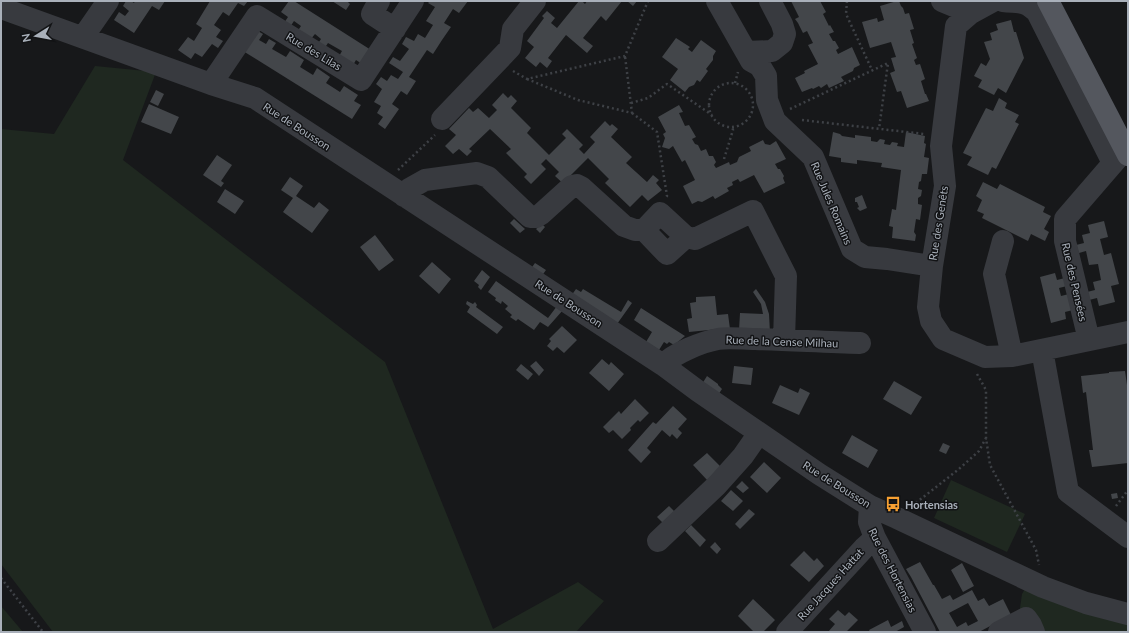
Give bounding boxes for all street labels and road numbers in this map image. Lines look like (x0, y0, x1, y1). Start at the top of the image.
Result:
street label: Rue des Lilas (284, 29, 344, 73)
street label: Rue de Bousson (261, 99, 333, 153)
street label: Rue Jules Romains (809, 160, 855, 247)
street label: Rue des Genêts (926, 185, 950, 261)
street label: Rue des Pensées (1060, 241, 1090, 323)
street label: Rue de Bousson (533, 276, 605, 330)
street label: Rue de la Cense Milhau (725, 333, 839, 349)
street label: Rue de Bousson (801, 458, 873, 510)
street label: Rue des Hortensias (866, 526, 920, 615)
street label: Rue Jacques Hattat (794, 545, 866, 623)

